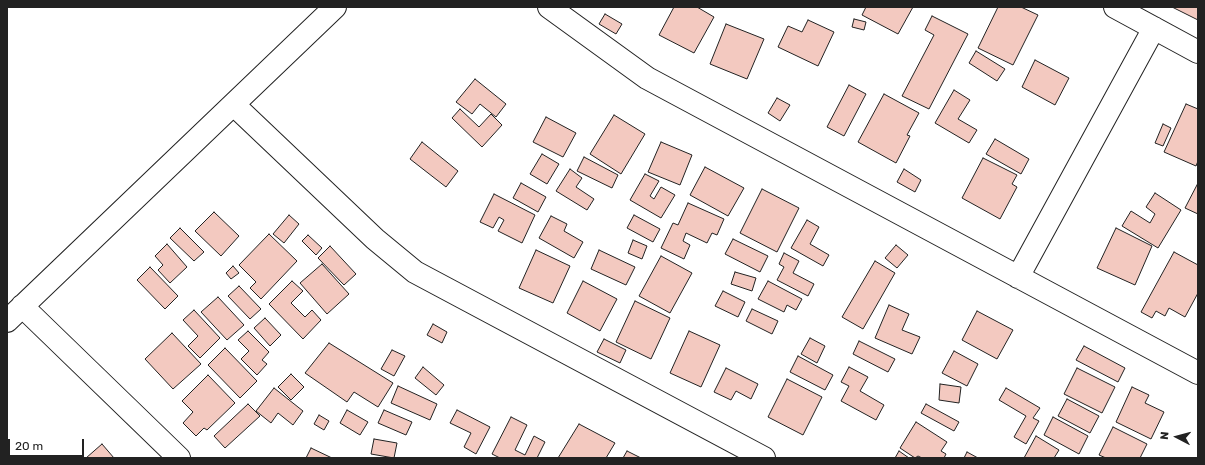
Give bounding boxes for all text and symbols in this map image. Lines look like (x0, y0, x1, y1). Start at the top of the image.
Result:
north arrow (1157, 417, 1197, 457)
scale bar (10, 431, 86, 457)
text: N (1158, 431, 1171, 440)
text: 20 m (15, 439, 43, 453)

